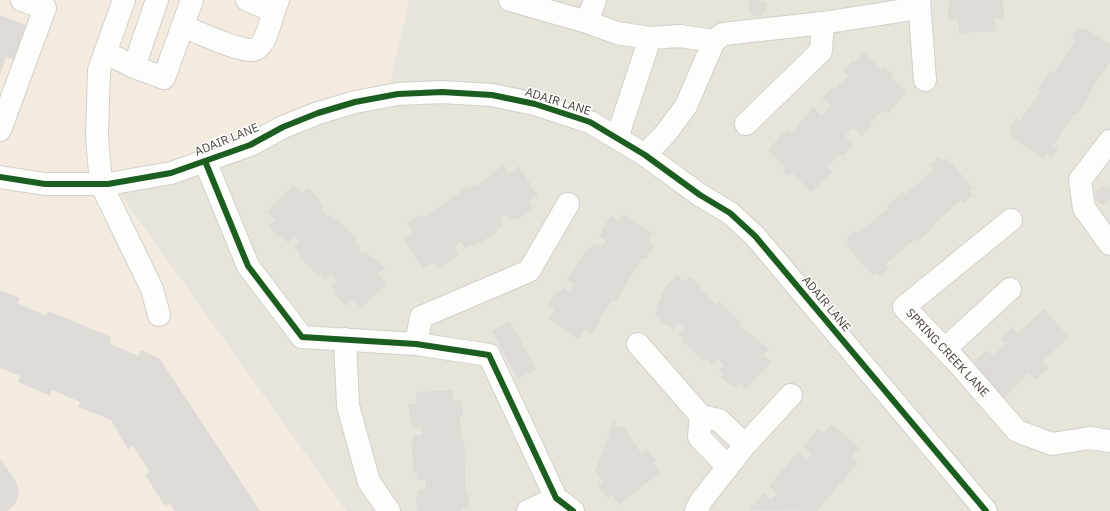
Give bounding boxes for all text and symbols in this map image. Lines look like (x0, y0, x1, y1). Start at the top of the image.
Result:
street label: ADAIR LANE (523, 85, 593, 119)
street label: ADAIR LANE (193, 121, 261, 159)
street label: ADAIR LANE (799, 273, 853, 335)
street label: SPRING CREEK LANE (902, 306, 992, 400)

